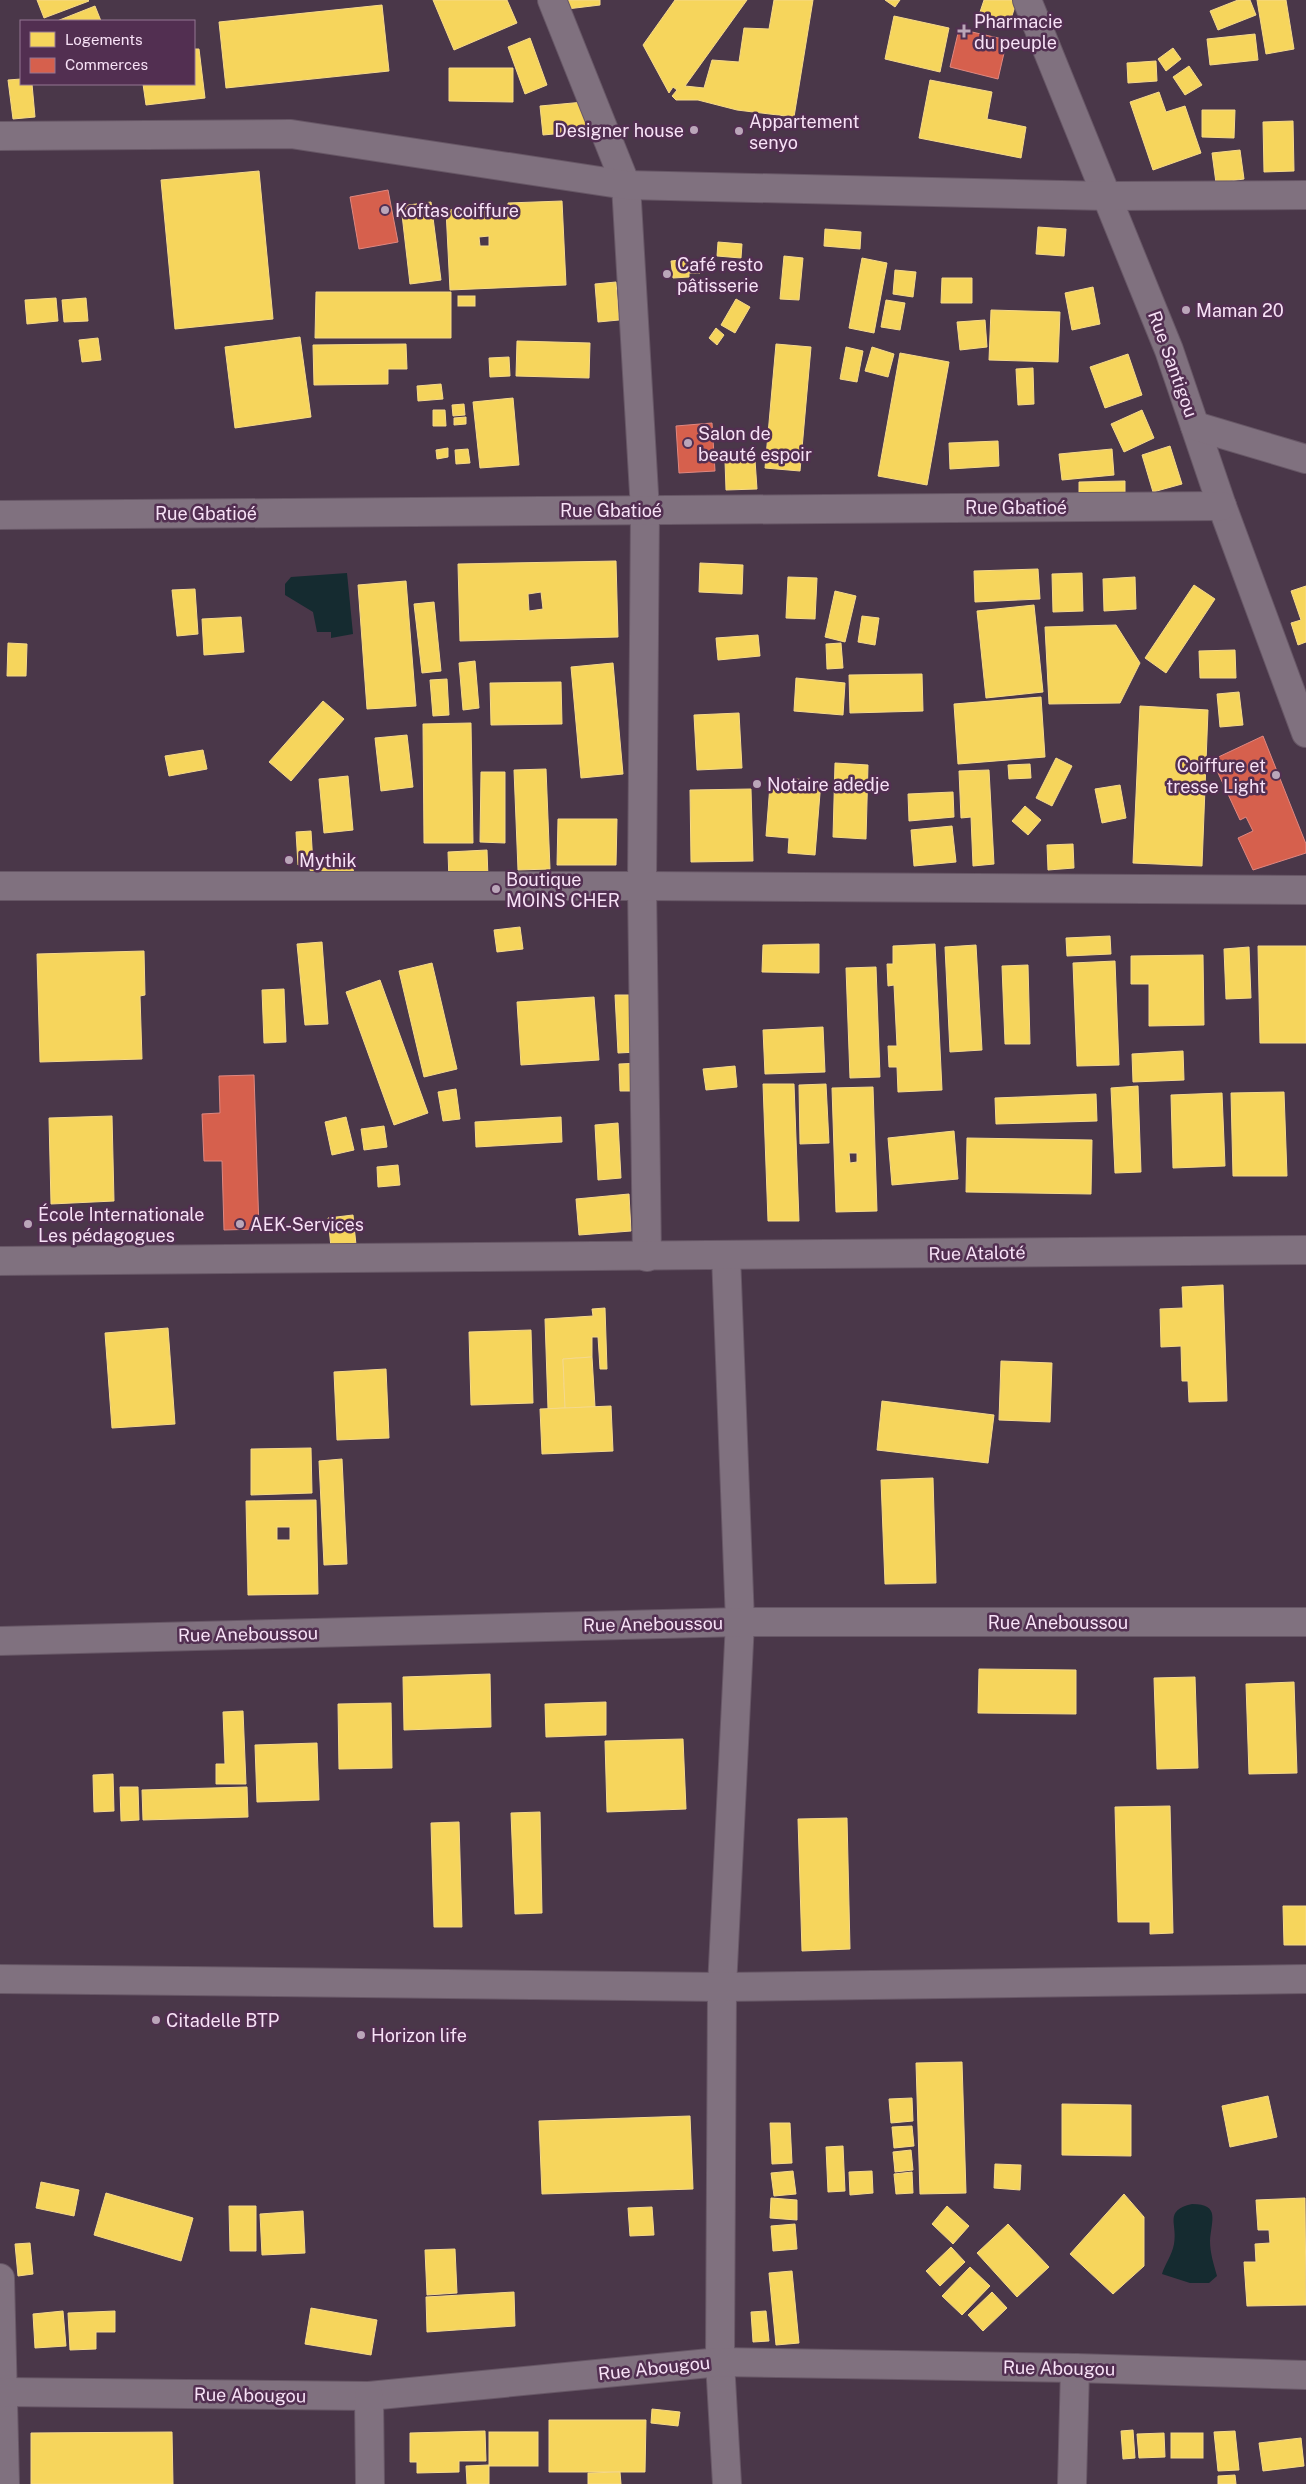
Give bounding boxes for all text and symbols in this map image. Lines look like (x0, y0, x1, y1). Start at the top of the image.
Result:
place label: Pharmacie du peuple (974, 11, 1063, 53)
legend (20, 20, 195, 85)
marker: Pharmacie du peuple (958, 25, 970, 37)
text: Logements (65, 31, 143, 48)
text: Commerces (65, 56, 148, 73)
place label: Appartement senyo (749, 111, 860, 153)
place label: Designer house (554, 120, 684, 141)
marker: Designer house (688, 124, 700, 136)
marker: Appartement senyo (733, 125, 745, 137)
place label: Koftas coiffure (395, 200, 519, 221)
marker: Koftas coiffure (379, 204, 391, 216)
place label: Café resto pâtisserie (677, 254, 763, 296)
marker: Café resto pâtisserie (661, 268, 673, 280)
place label: Maman 20 (1196, 300, 1284, 321)
marker: Maman 20 (1180, 304, 1192, 316)
street label: Rue Santigou (1144, 308, 1202, 420)
place label: Salon de beauté espoir (698, 423, 812, 465)
marker: Salon de beauté espoir (682, 437, 694, 449)
street label: Rue Gbatioé (965, 497, 1067, 518)
street label: Rue Gbatioé (560, 500, 662, 521)
street label: Rue Gbatioé (155, 503, 257, 524)
place label: Coiffure et tresse Light (1166, 755, 1266, 797)
marker: Coiffure et tresse Light (1270, 769, 1282, 781)
place label: Notaire adedje (767, 774, 890, 795)
marker: Notaire adedje (751, 778, 763, 790)
place label: Mythik (299, 850, 357, 871)
marker: Mythik (283, 854, 295, 866)
place label: Boutique MOINS CHER (506, 869, 620, 911)
marker: Boutique MOINS CHER (490, 883, 502, 895)
place label: École Internationale Les pédagogues (38, 1203, 205, 1246)
place label: AEK-Services (250, 1214, 364, 1235)
marker: École Internationale Les pédagogues (22, 1218, 34, 1230)
marker: AEK-Services (234, 1218, 246, 1230)
street label: Rue Ataloté (928, 1242, 1026, 1264)
street label: Rue Aneboussou (583, 1612, 723, 1636)
street label: Rue Aneboussou (988, 1612, 1128, 1633)
street label: Rue Aneboussou (178, 1622, 318, 1646)
place label: Citadelle BTP (166, 2010, 279, 2031)
marker: Citadelle BTP (150, 2014, 162, 2026)
place label: Horizon life (371, 2025, 467, 2046)
marker: Horizon life (355, 2029, 367, 2041)
street label: Rue Abougou (597, 2352, 711, 2384)
street label: Rue Abougou (1003, 2357, 1115, 2379)
street label: Rue Abougou (194, 2384, 306, 2406)

